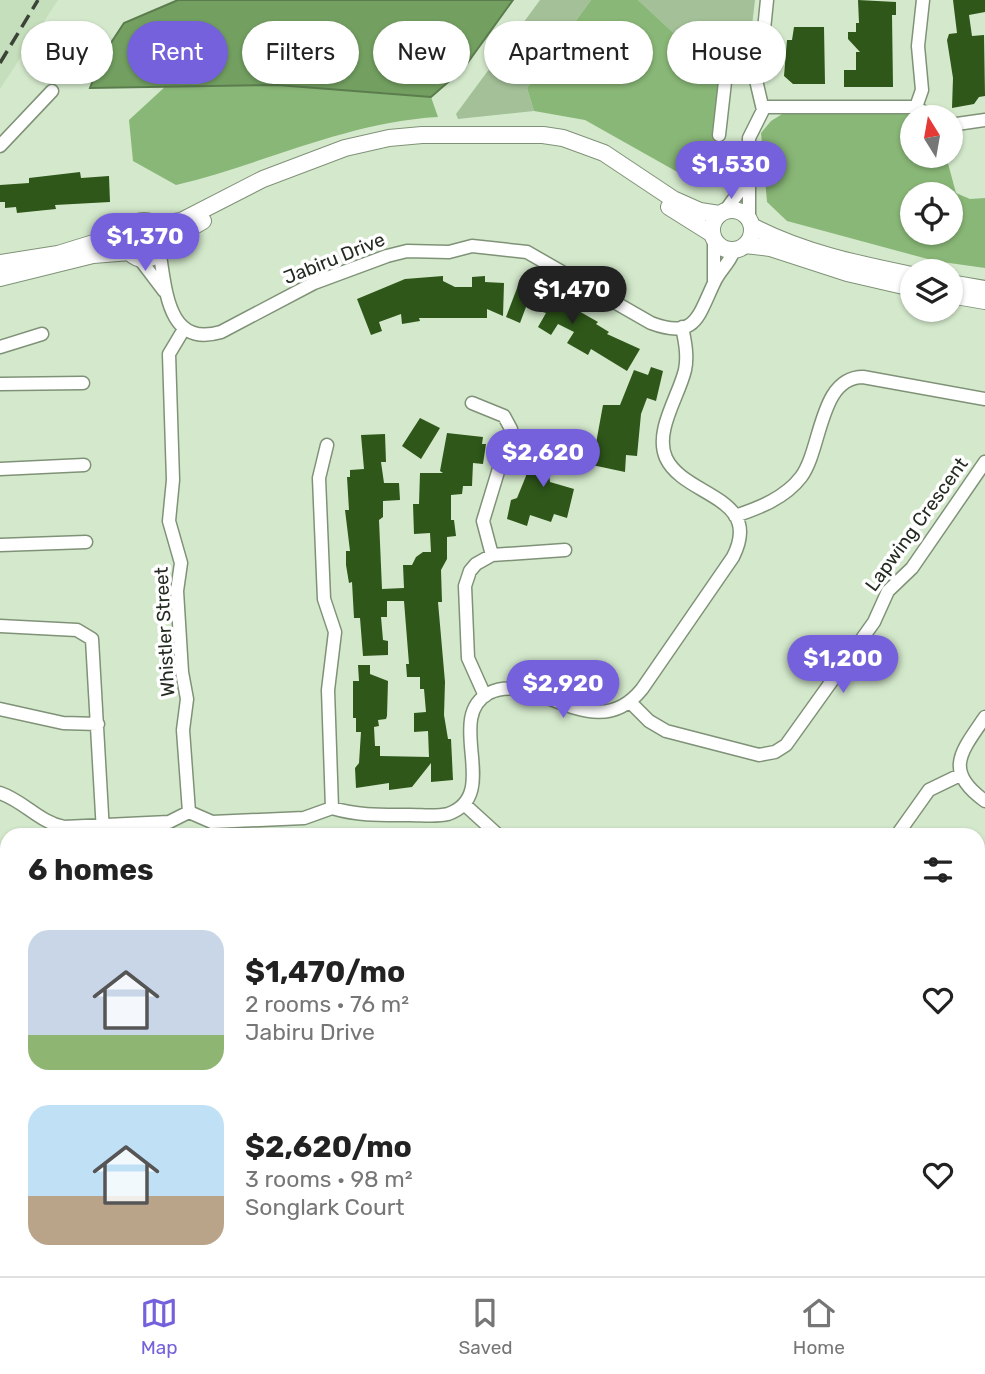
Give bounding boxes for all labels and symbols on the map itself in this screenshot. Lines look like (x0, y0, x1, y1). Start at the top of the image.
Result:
north arrow (900, 105, 962, 168)
pin: $1,530 (674, 142, 788, 201)
pin: $1,370 (88, 214, 202, 273)
street label: Jabiru Drive (280, 228, 388, 289)
pin: $1,470 (515, 266, 629, 326)
pin: $2,620 (486, 430, 600, 489)
street label: Lapwing Crescent (860, 453, 973, 596)
street label: Whistler Street (150, 566, 179, 698)
pin: $1,200 (786, 636, 900, 695)
pin: $2,920 (506, 660, 620, 720)

